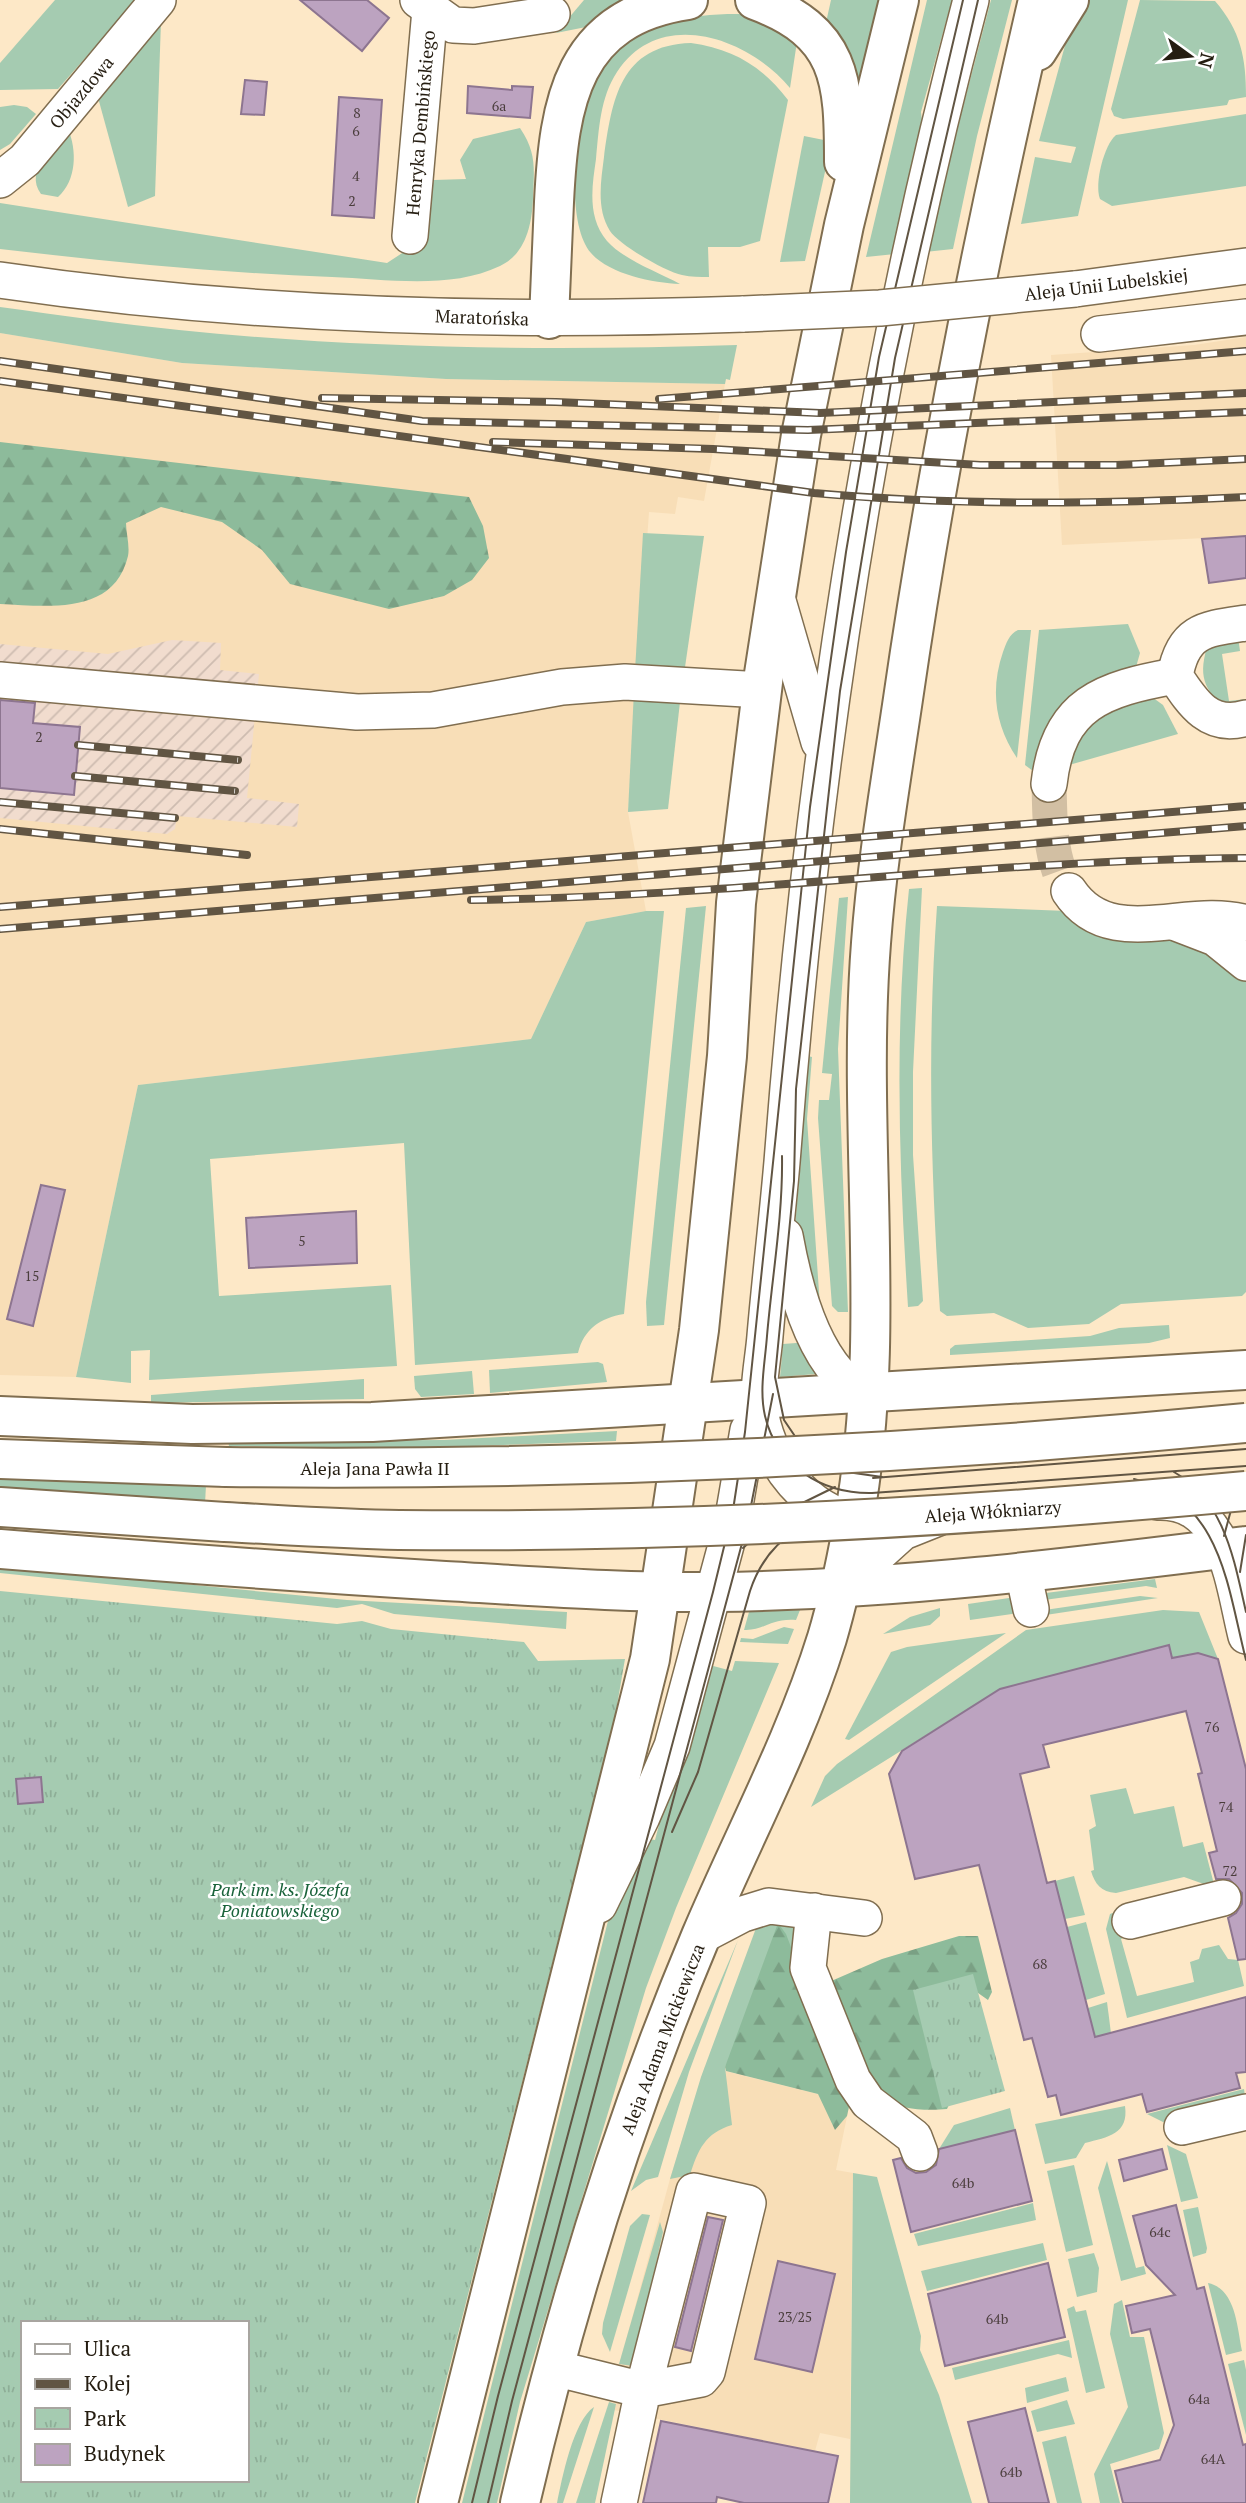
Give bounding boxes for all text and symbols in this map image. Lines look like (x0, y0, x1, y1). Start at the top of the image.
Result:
north arrow (1155, 21, 1225, 91)
street label: Henryka Dembińskiego (400, 29, 440, 217)
text: N (1193, 50, 1221, 71)
street label: Objazdowa (43, 51, 119, 133)
house number: 6a (492, 96, 506, 115)
house number: 8 (353, 103, 361, 122)
house number: 6 (352, 121, 360, 140)
house number: 4 (352, 166, 360, 185)
house number: 2 (348, 191, 356, 210)
street label: Aleja Unii Lubelskiej (1023, 262, 1189, 306)
street label: Maratońska (435, 303, 529, 331)
house number: 2 (35, 727, 43, 746)
house number: 5 (298, 1231, 306, 1250)
house number: 15 (25, 1266, 39, 1285)
street label: Aleja Jana Pawła II (300, 1456, 450, 1480)
street label: Aleja Włókniarzy (924, 1494, 1063, 1528)
house number: 76 (1205, 1717, 1220, 1736)
house number: 74 (1219, 1797, 1234, 1816)
house number: 72 (1223, 1861, 1237, 1880)
park label: Park im. ks. Józefa Poniatowskiego (210, 1877, 349, 1922)
street label: Aleja Adama Mickiewicza (614, 1940, 710, 2138)
house number: 68 (1033, 1954, 1047, 1973)
house number: 64b (952, 2173, 975, 2192)
house number: 64c (1149, 2222, 1171, 2241)
house number: 23/25 (778, 2307, 812, 2326)
house number: 64b (986, 2309, 1009, 2328)
legend (21, 2321, 248, 2482)
text: Ulica (84, 2334, 132, 2362)
text: Kolej (84, 2369, 131, 2397)
house number: 64a (1188, 2389, 1210, 2408)
text: Park (84, 2404, 126, 2432)
text: Budynek (84, 2439, 165, 2467)
house number: 64A (1201, 2449, 1226, 2468)
house number: 64b (1000, 2462, 1023, 2481)

